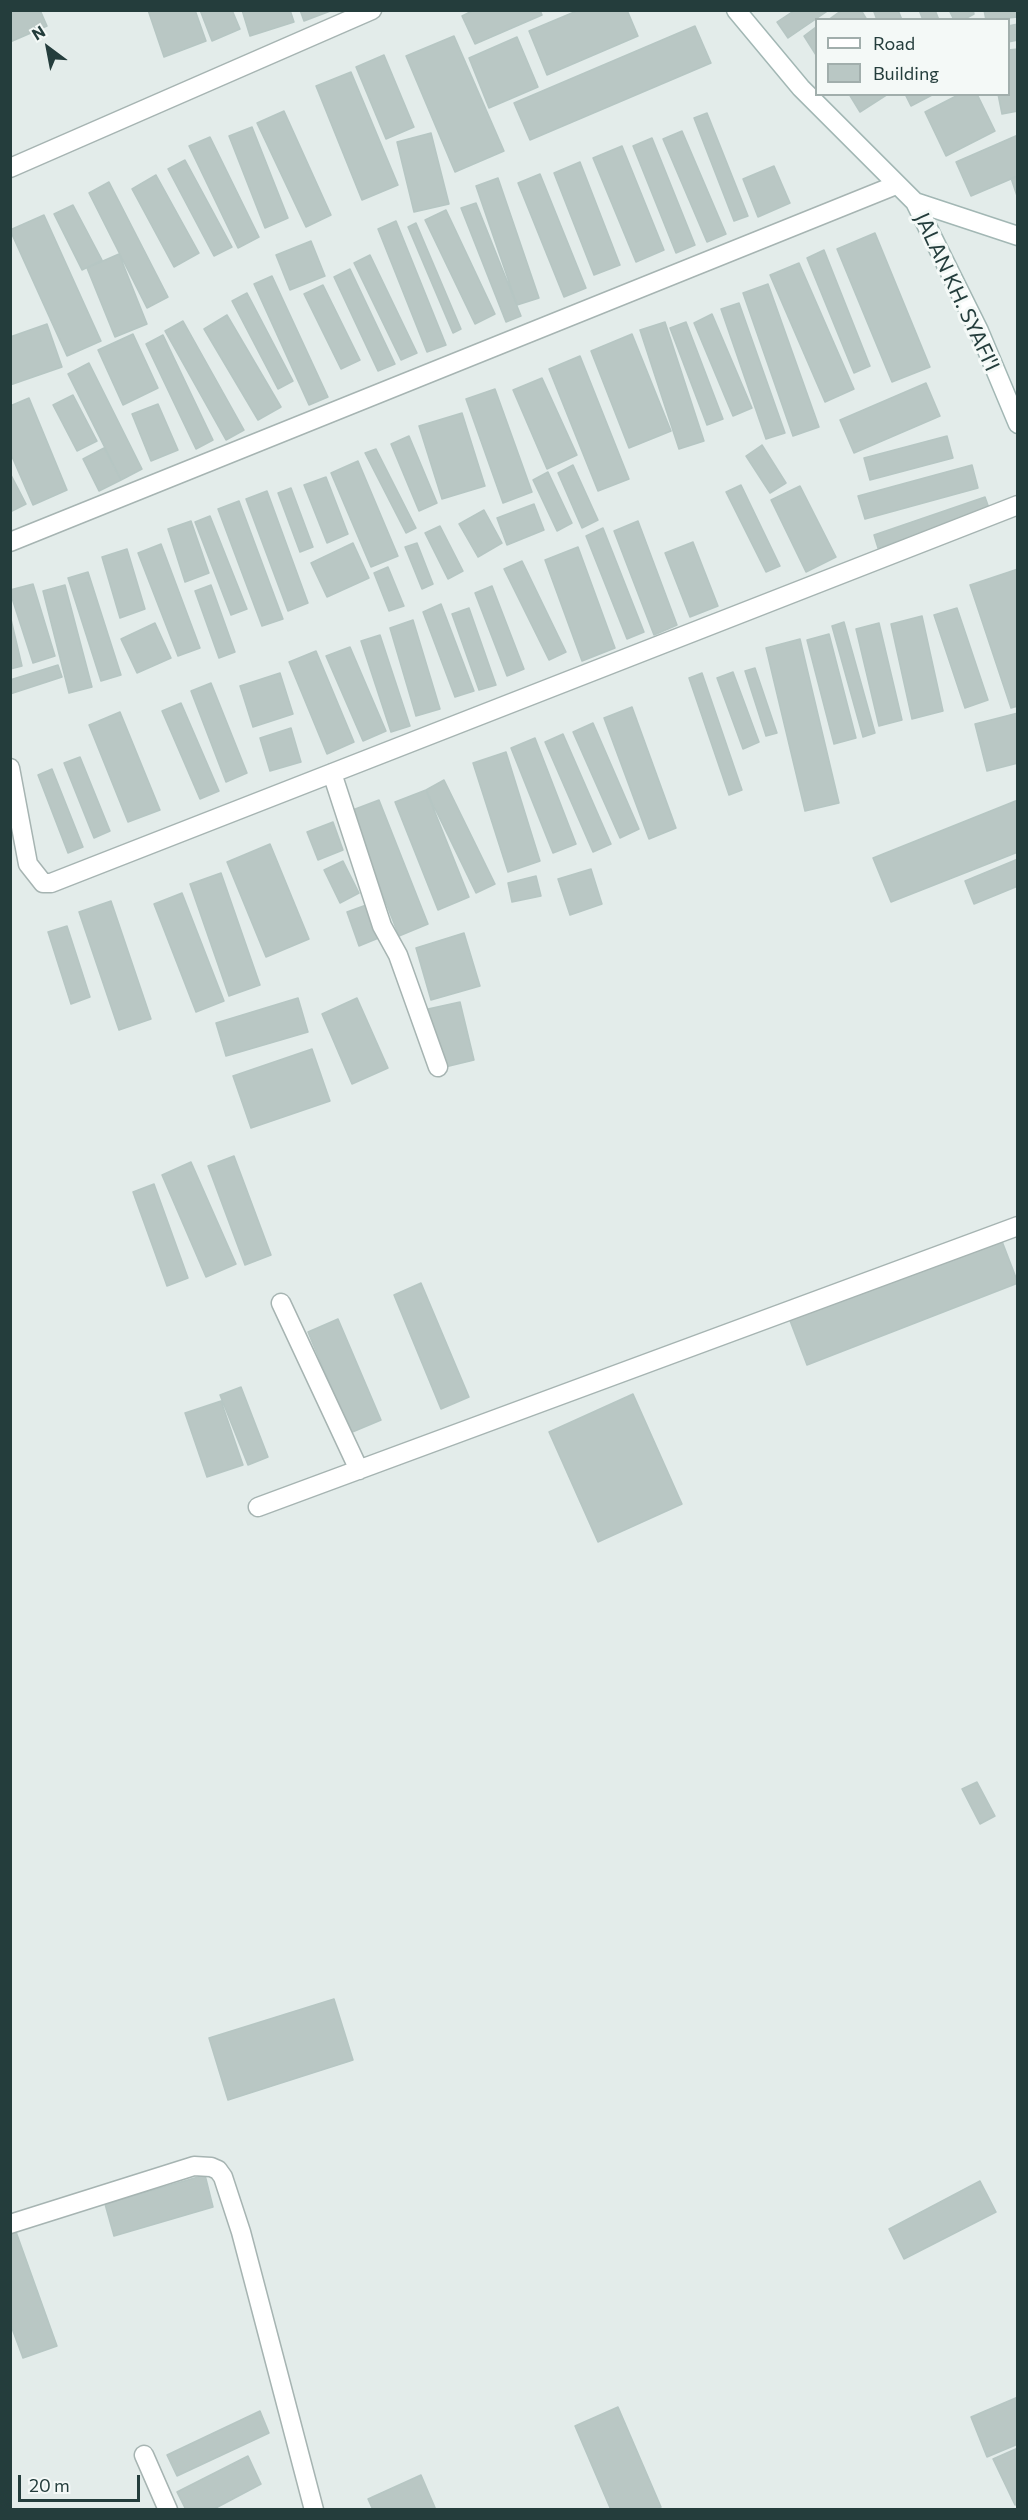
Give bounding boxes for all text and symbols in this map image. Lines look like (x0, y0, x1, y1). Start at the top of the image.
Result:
north arrow (18, 18, 78, 78)
legend (815, 18, 1010, 96)
text: N (28, 21, 48, 44)
text: Road (873, 32, 915, 54)
text: Building (873, 62, 939, 84)
street label: JALAN KH. SYAFI'I (909, 209, 1005, 375)
scale bar (21, 2463, 142, 2501)
text: 20 m (29, 2474, 70, 2496)

